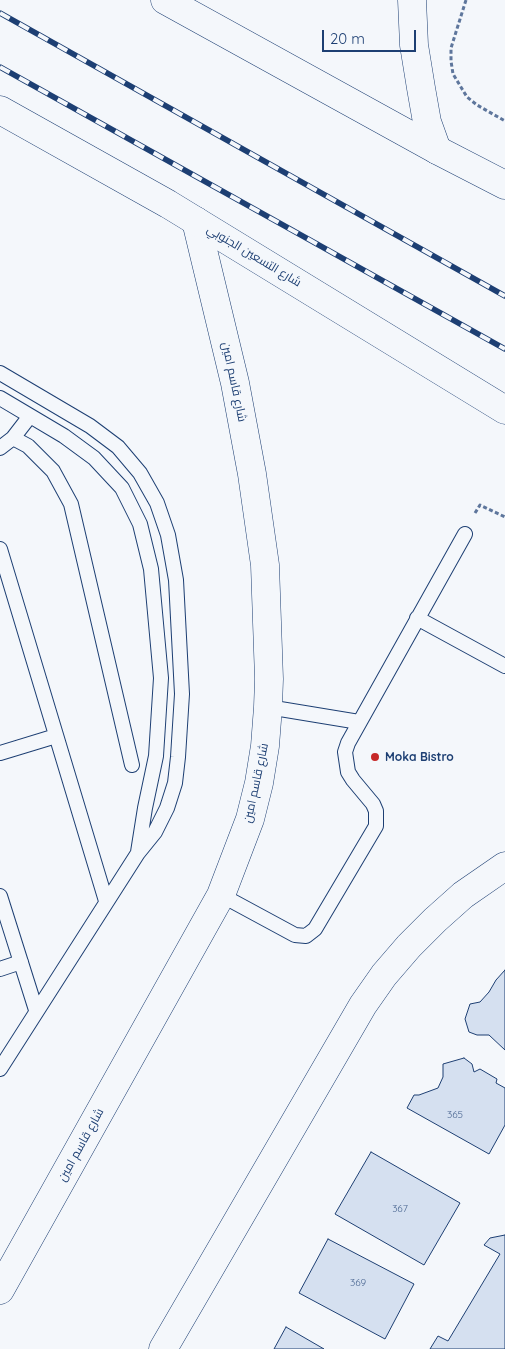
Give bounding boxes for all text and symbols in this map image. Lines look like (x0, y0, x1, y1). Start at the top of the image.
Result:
scale bar (325, 20, 419, 52)
text: 20 m (330, 29, 365, 48)
street label: شارع التسعين الجنوبي (204, 222, 304, 290)
street label: شارع قاسم امين (219, 341, 249, 423)
street label: شارع قاسم امين (241, 742, 271, 824)
place label: Moka Bistro (385, 750, 454, 764)
marker: Moka Bistro (369, 751, 381, 763)
street label: شارع قاسم امين (55, 1106, 107, 1184)
house number: 365 (447, 1109, 463, 1121)
house number: 367 (392, 1203, 408, 1215)
house number: 369 (350, 1277, 366, 1289)

